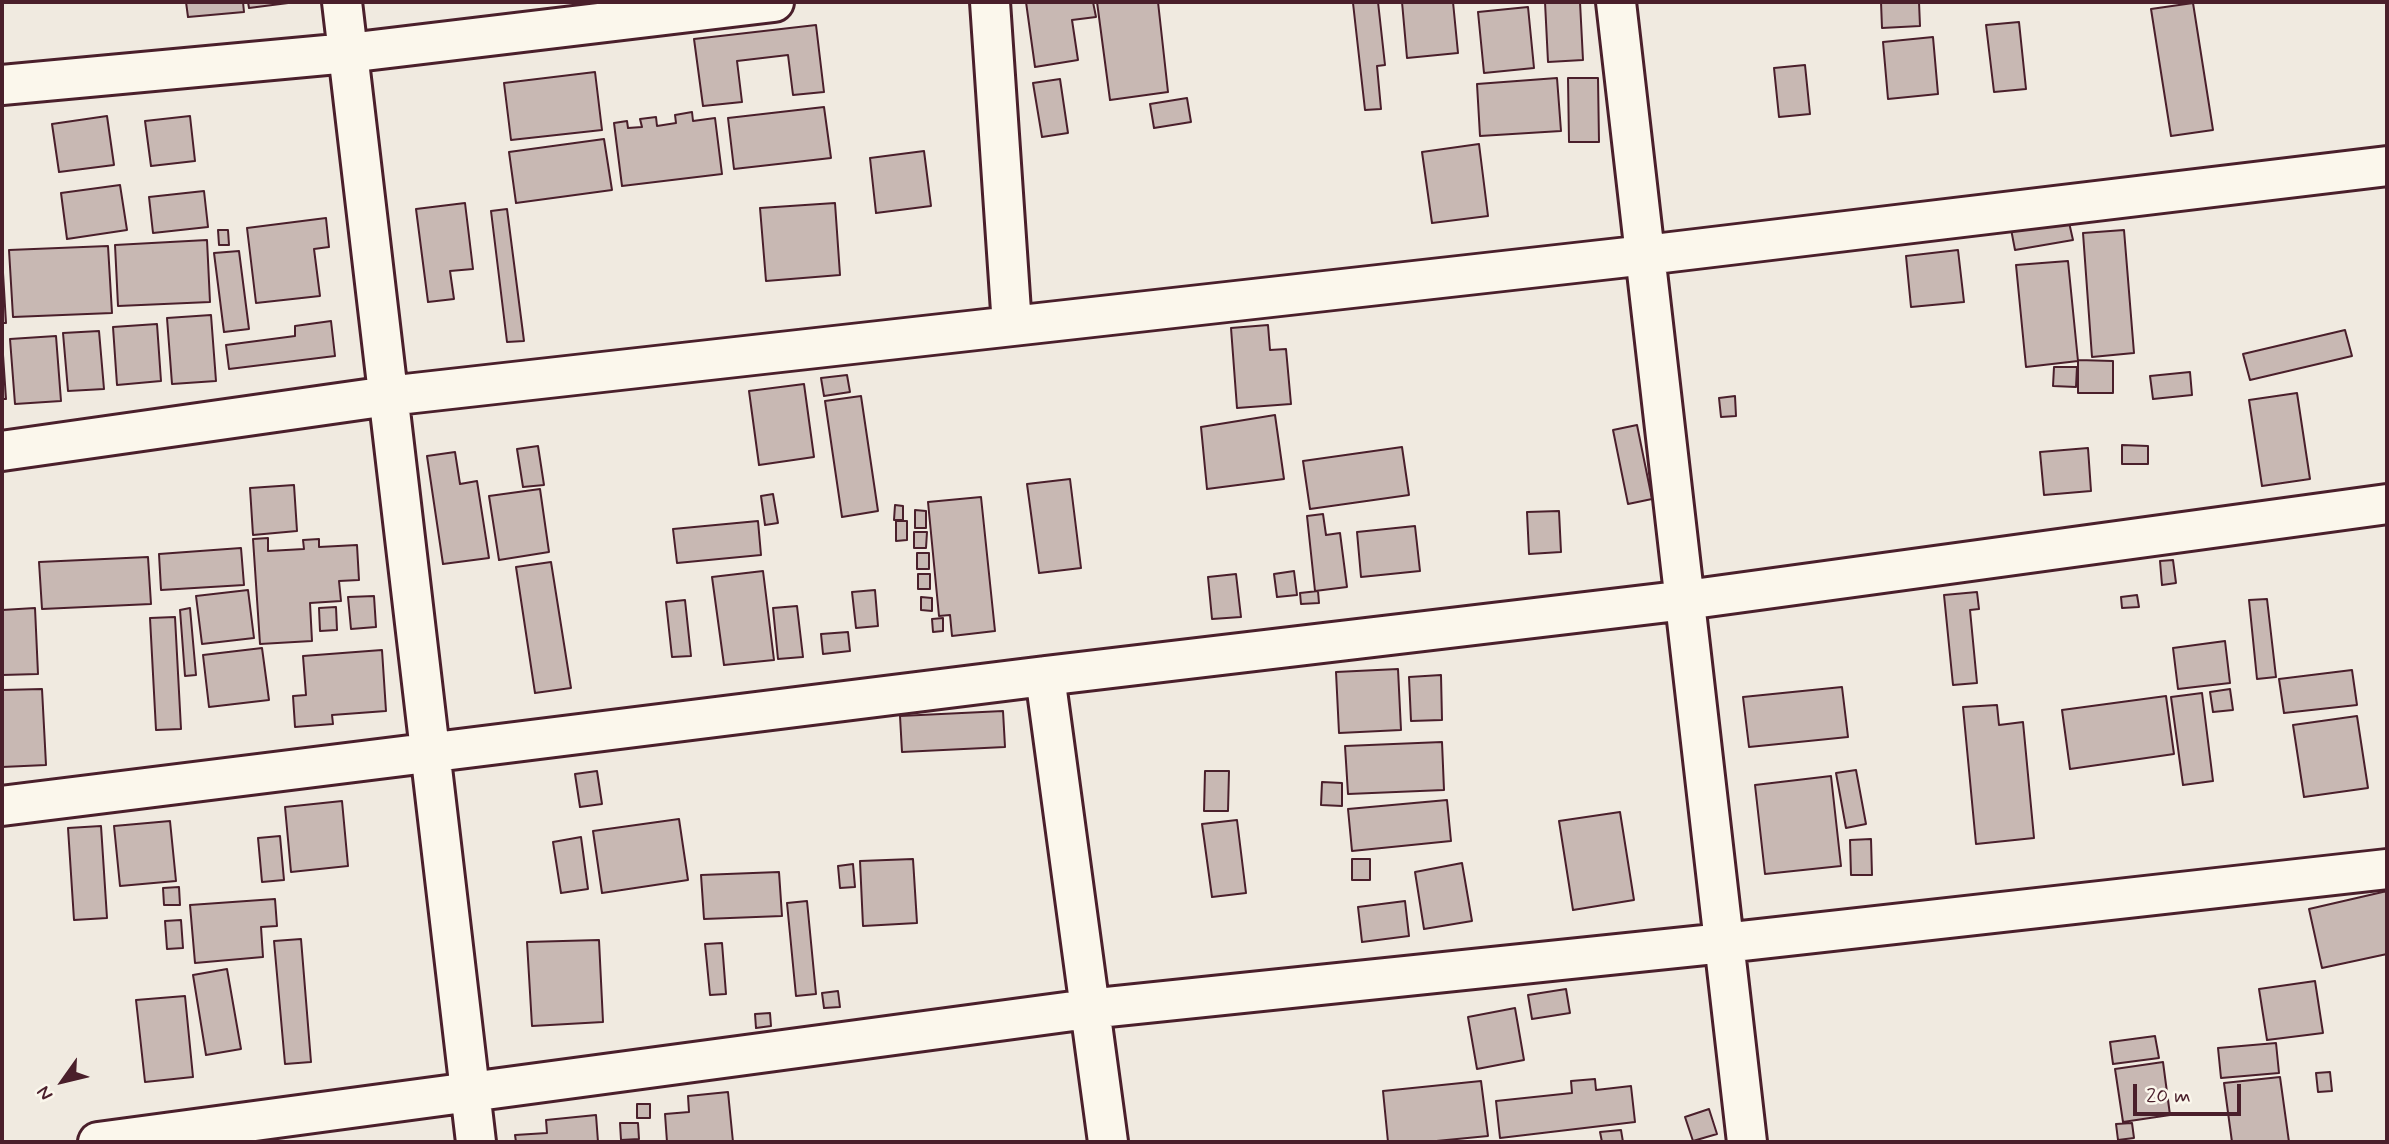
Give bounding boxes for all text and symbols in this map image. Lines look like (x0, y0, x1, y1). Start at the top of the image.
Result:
north arrow (28, 1046, 98, 1116)
scale bar (2137, 1070, 2246, 1114)
text: N (31, 1081, 59, 1105)
text: 20 m (2146, 1082, 2191, 1110)

